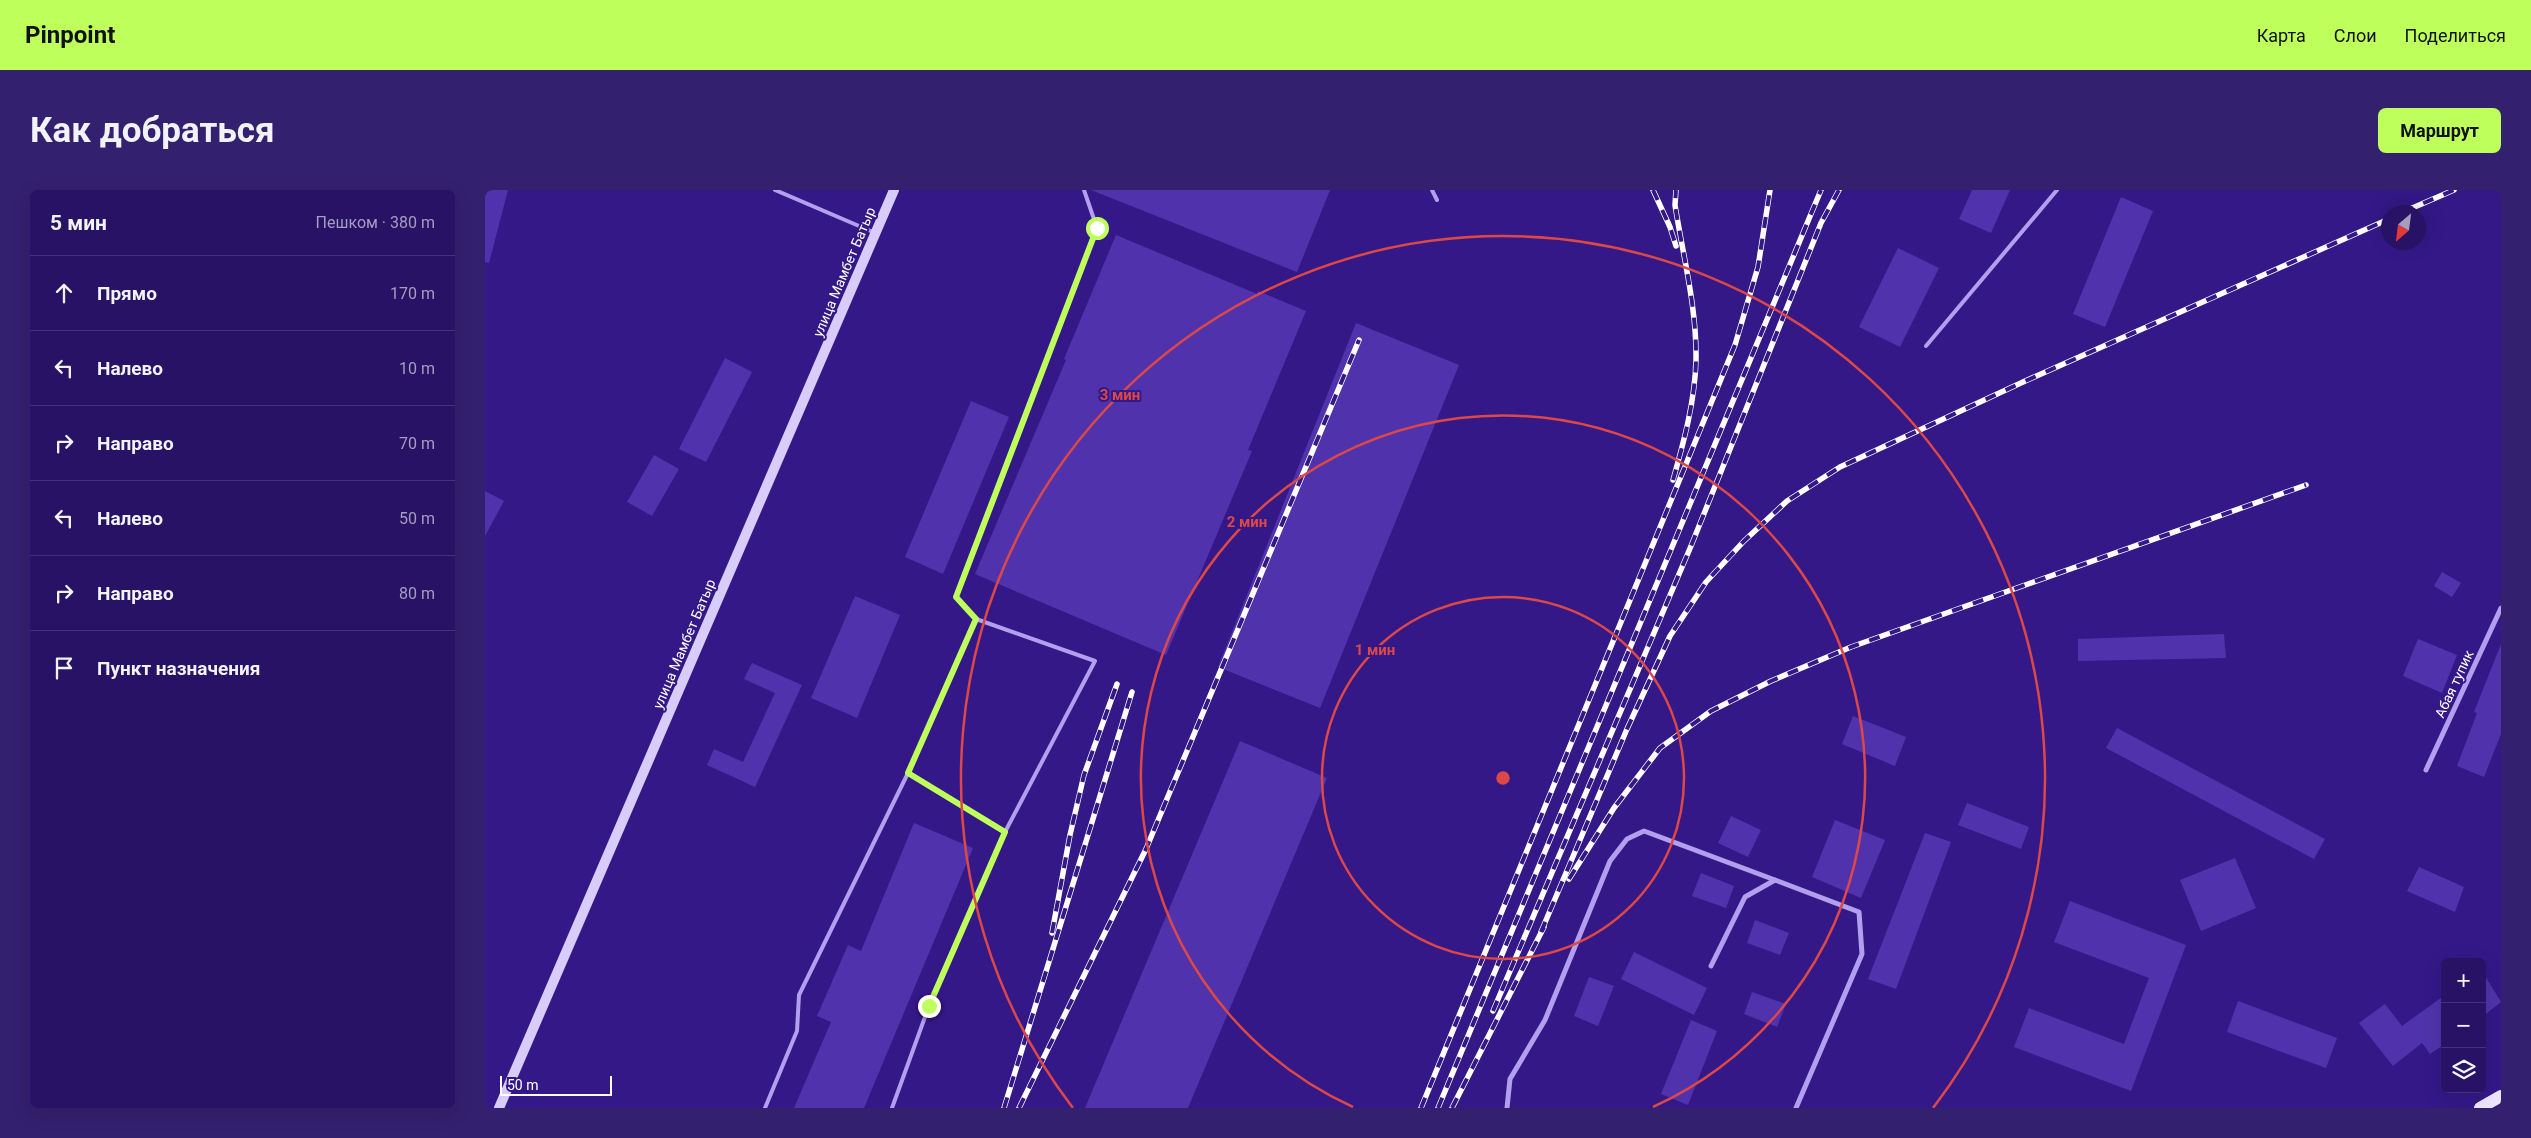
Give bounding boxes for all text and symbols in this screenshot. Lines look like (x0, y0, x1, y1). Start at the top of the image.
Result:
text: Pinpoint (25, 21, 115, 49)
text: Карта (2257, 25, 2306, 46)
text: Слои (2334, 25, 2377, 46)
text: Поделиться (2405, 25, 2506, 46)
button: Маршрут (2378, 108, 2501, 153)
text: Как добраться (30, 110, 275, 151)
street label: улица Мамбет Батыр (809, 205, 879, 339)
north arrow (2381, 205, 2426, 250)
text: 5 мин (50, 211, 107, 235)
text: Пешком · 380 m (316, 213, 435, 232)
route start (1086, 217, 1109, 240)
icon: ahead (50, 279, 78, 307)
text: Прямо (97, 282, 157, 305)
text: 170 m (390, 284, 435, 303)
icon: left (50, 354, 78, 382)
text: Налево (97, 357, 163, 380)
text: 10 m (399, 359, 435, 378)
text: 3 мин (1100, 386, 1140, 404)
icon: right (50, 429, 78, 457)
text: Направо (97, 432, 174, 455)
text: 70 m (399, 434, 435, 453)
icon: left (50, 504, 78, 532)
text: Налево (97, 507, 163, 530)
text: 50 m (399, 509, 435, 528)
text: 2 мин (1227, 513, 1267, 531)
street label: улица Мамбет Батыр (649, 577, 719, 711)
icon: right (50, 579, 78, 607)
text: Направо (97, 582, 174, 605)
text: 80 m (399, 584, 435, 603)
text: 1 мин (1355, 641, 1395, 659)
street label: Абая тупик (2431, 647, 2477, 720)
icon: arrive (50, 654, 78, 682)
text: Пункт назначения (97, 657, 260, 680)
centre of rings (1494, 769, 1512, 787)
map controls (2441, 958, 2486, 1093)
button: + (2441, 958, 2486, 1003)
route end (918, 995, 941, 1018)
button: − (2441, 1003, 2486, 1048)
button: layers (2441, 1048, 2486, 1093)
scale bar (500, 1073, 613, 1096)
text: 50 m (507, 1077, 539, 1093)

